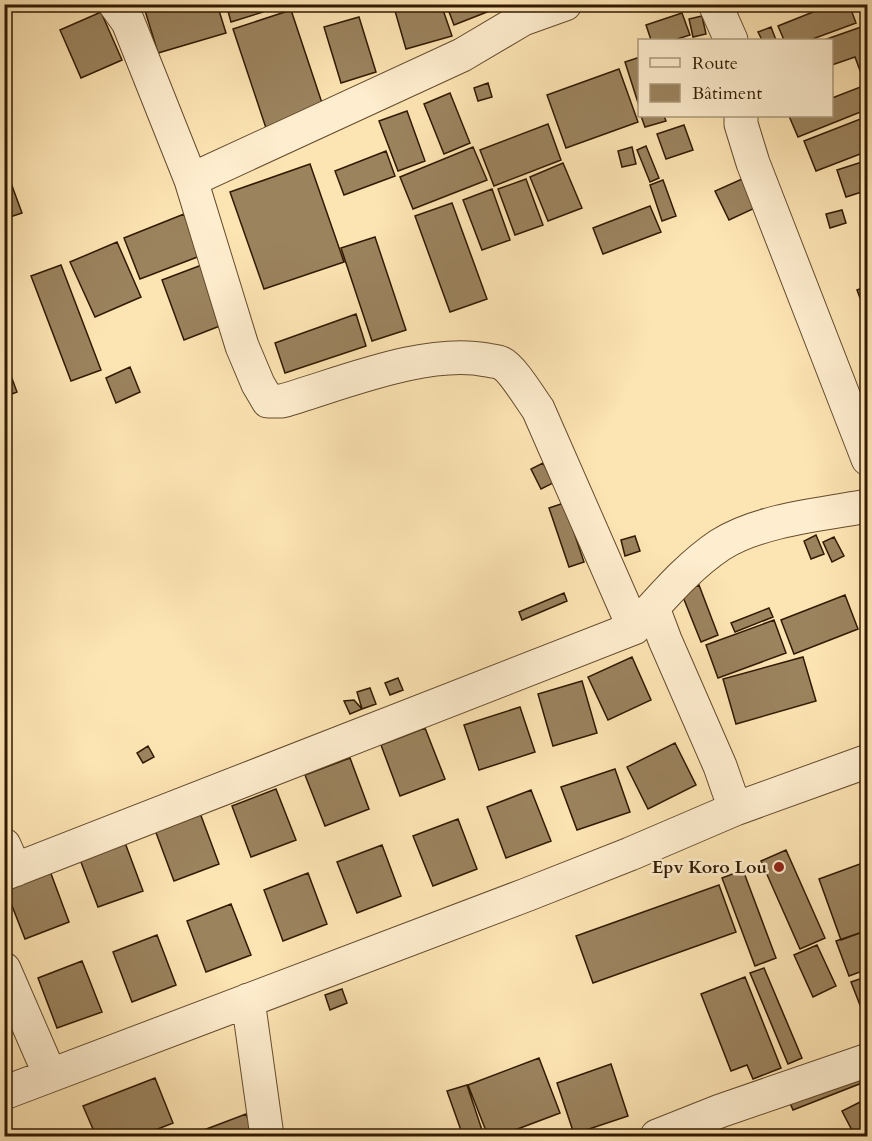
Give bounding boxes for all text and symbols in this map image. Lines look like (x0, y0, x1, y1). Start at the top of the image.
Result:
legend (638, 39, 833, 117)
text: Route (692, 51, 738, 76)
text: Bâtiment (692, 81, 762, 106)
place label: Epv Koro Lou (652, 855, 767, 880)
marker: Epv Koro Lou (772, 860, 786, 874)

